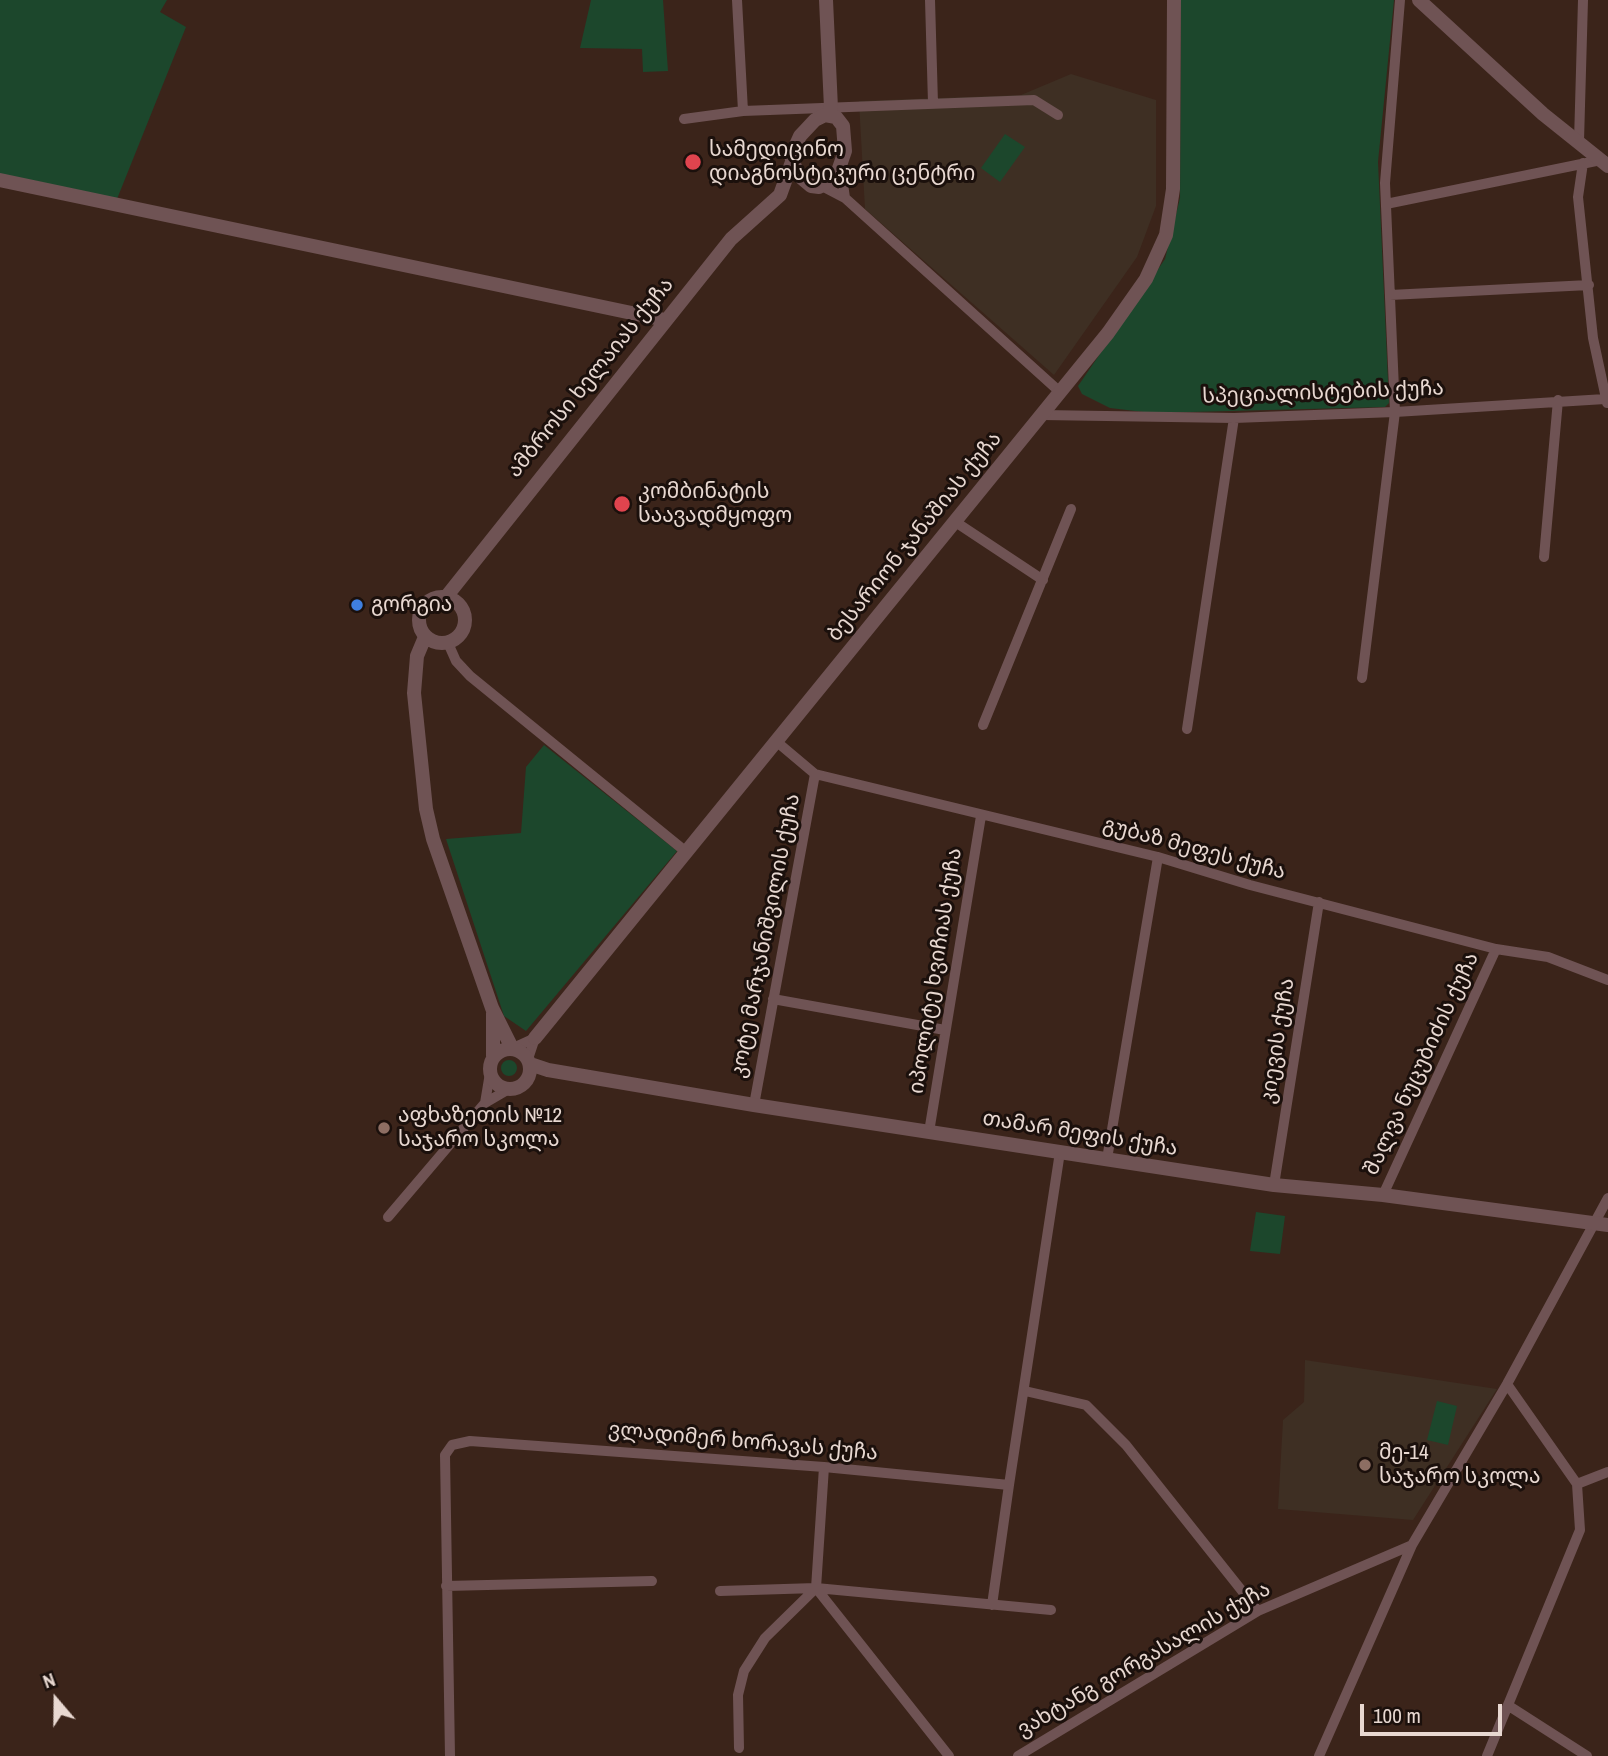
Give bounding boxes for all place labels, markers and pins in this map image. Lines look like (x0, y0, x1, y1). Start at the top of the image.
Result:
place label: სამედიცინო დიაგნოსტიკური ცენტრი (709, 137, 975, 187)
marker: სამედიცინო დიაგნოსტიკური ცენტრი (683, 152, 703, 172)
place label: კომბინატის საავადმყოფო (638, 479, 792, 529)
marker: კომბინატის საავადმყოფო (612, 494, 632, 514)
place label: გორგია (371, 592, 452, 618)
marker: გორგია (349, 597, 365, 613)
place label: აფხაზეთის №12 საჯარო სკოლა (398, 1103, 562, 1153)
marker: აფხაზეთის №12 საჯარო სკოლა (376, 1120, 392, 1136)
place label: მე-14 საჯარო სკოლა (1379, 1440, 1540, 1490)
marker: მე-14 საჯარო სკოლა (1357, 1457, 1373, 1473)

